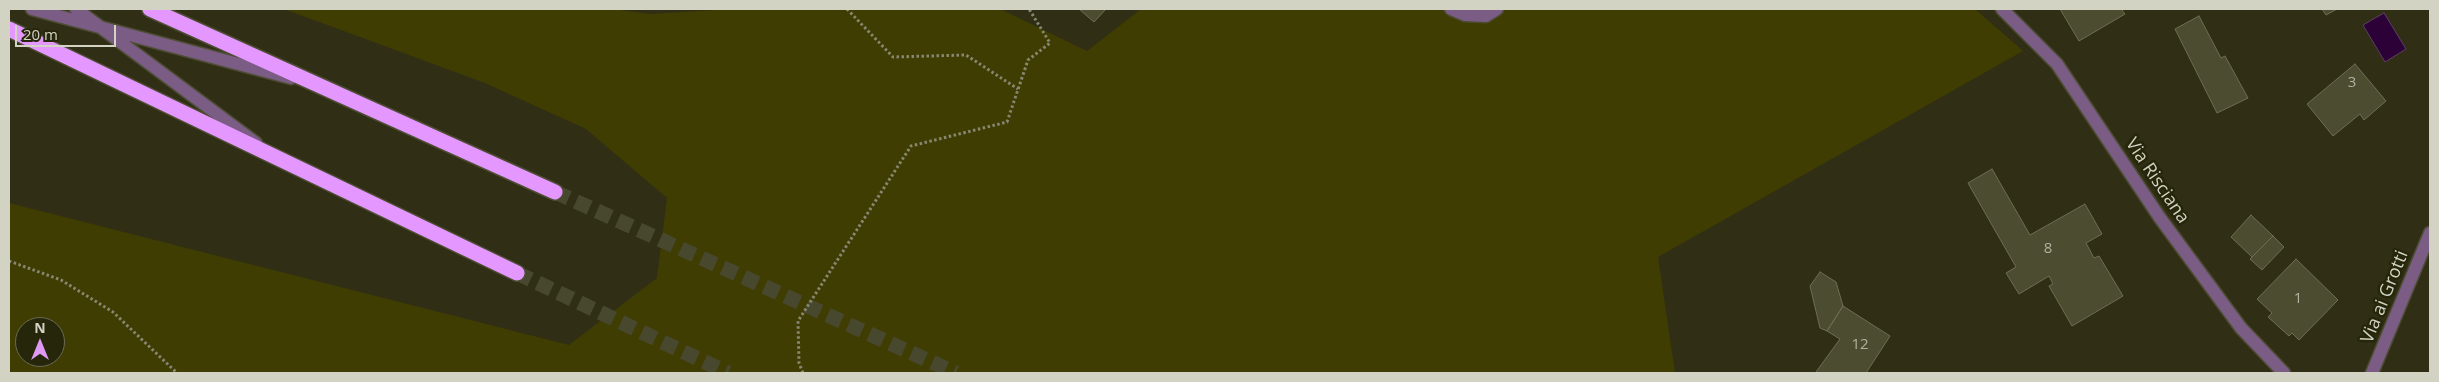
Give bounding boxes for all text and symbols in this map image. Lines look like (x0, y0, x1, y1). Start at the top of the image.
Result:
scale bar (18, 15, 119, 47)
text: 20 m (23, 24, 58, 44)
house number: 3 (2348, 74, 2356, 92)
street label: Via Risciana (2121, 134, 2193, 228)
house number: 8 (2044, 240, 2052, 258)
street label: Via ai Grotti (2357, 248, 2413, 346)
house number: 1 (2294, 290, 2302, 308)
north arrow (15, 317, 65, 367)
text: N (34, 318, 46, 337)
house number: 12 (1851, 336, 1869, 354)

